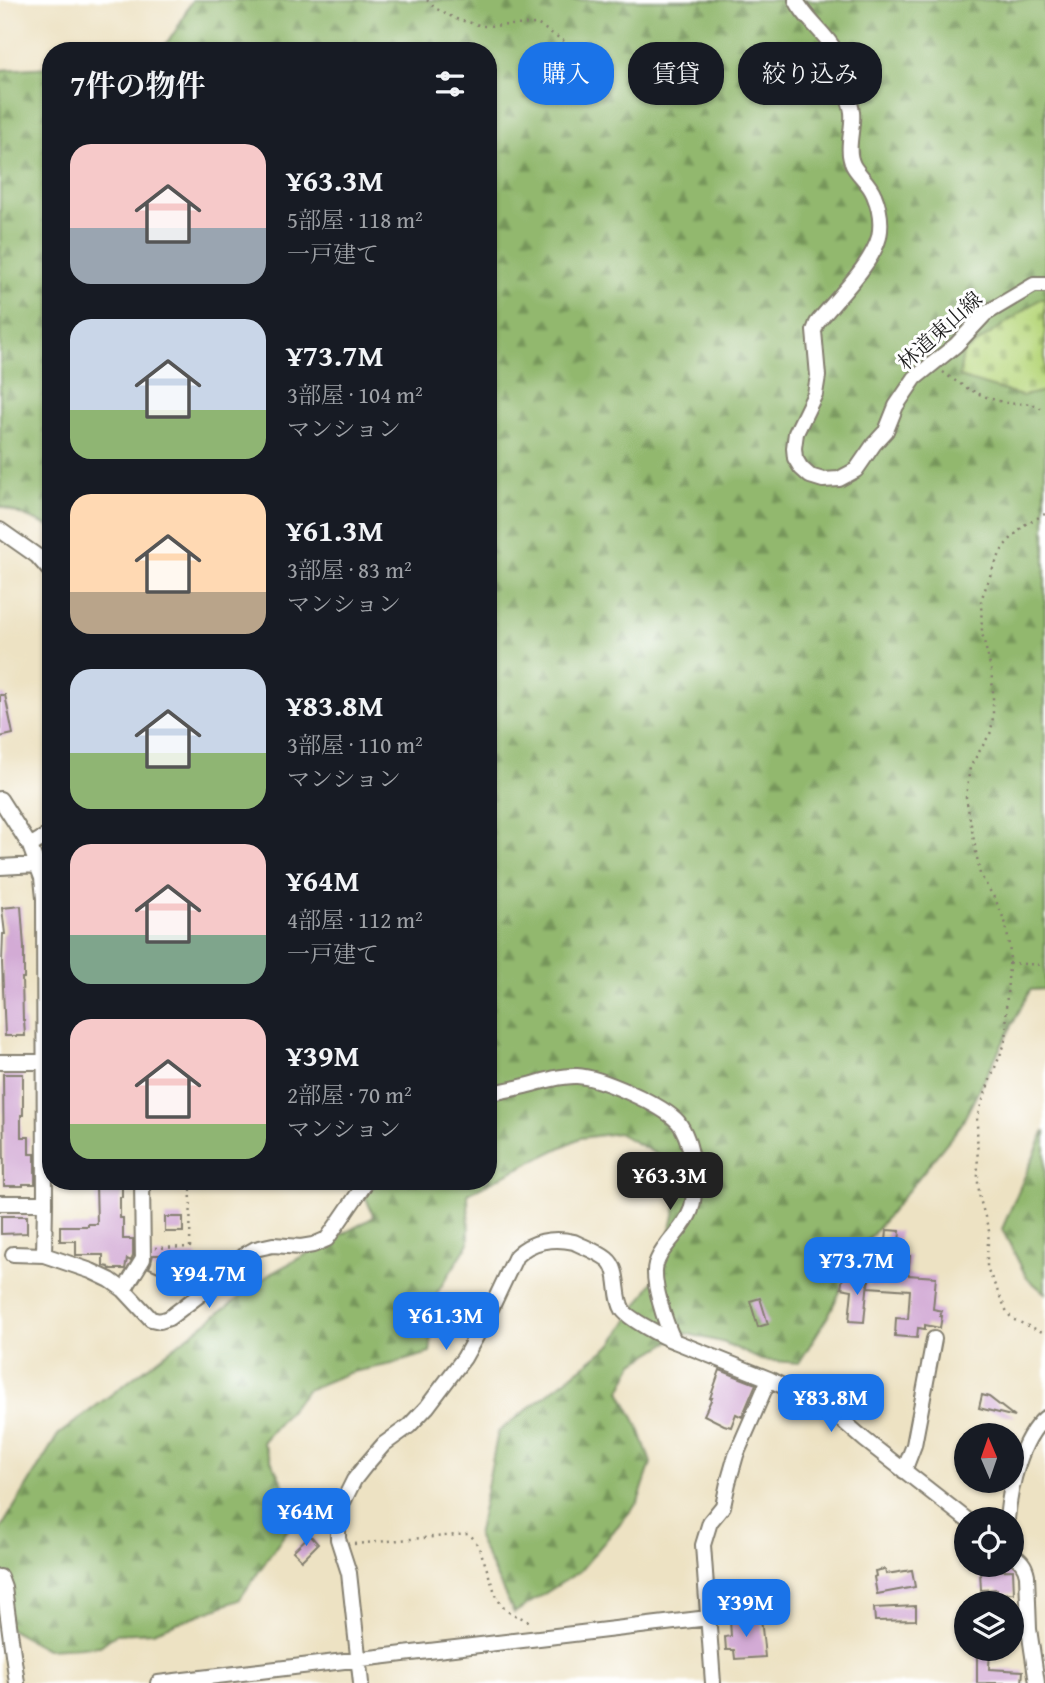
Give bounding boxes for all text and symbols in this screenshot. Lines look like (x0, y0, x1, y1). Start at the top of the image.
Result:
chip: 購入 (518, 42, 614, 105)
chip: 賃貸 (628, 42, 724, 105)
chip: 絞り込み (738, 42, 882, 105)
text: 7件の物件 (70, 63, 206, 107)
icon: filters (431, 65, 469, 103)
text: ¥63.3M (287, 158, 383, 202)
icon: home (126, 172, 210, 256)
text: 5部屋 · 118 m² (287, 203, 423, 236)
text: 一戸建て (287, 237, 379, 270)
street label: 林道東山線 (890, 284, 989, 377)
text: ¥73.7M (287, 333, 383, 377)
icon: home (126, 347, 210, 431)
text: 3部屋 · 104 m² (287, 378, 423, 411)
text: マンション (287, 412, 401, 445)
text: ¥61.3M (287, 508, 383, 552)
icon: home (126, 522, 210, 606)
text: 3部屋 · 83 m² (287, 553, 412, 586)
text: マンション (287, 587, 401, 620)
text: ¥83.8M (287, 683, 383, 727)
icon: home (126, 697, 210, 781)
text: 3部屋 · 110 m² (287, 728, 423, 761)
text: マンション (287, 762, 401, 795)
text: ¥64M (287, 858, 359, 902)
icon: home (126, 872, 210, 956)
text: 4部屋 · 112 m² (287, 903, 423, 936)
text: 一戸建て (287, 937, 379, 970)
text: ¥39M (287, 1033, 359, 1077)
icon: home (126, 1047, 210, 1131)
text: 2部屋 · 70 m² (287, 1078, 412, 1111)
text: マンション (287, 1112, 401, 1145)
pin: ¥63.3M (613, 1152, 727, 1212)
text: ¥63.3M (633, 1158, 707, 1191)
pin: ¥73.7M (800, 1238, 914, 1297)
text: ¥73.7M (820, 1243, 894, 1276)
pin: ¥94.7M (152, 1250, 266, 1310)
text: ¥94.7M (172, 1256, 246, 1289)
pin: ¥61.3M (389, 1292, 503, 1352)
text: ¥61.3M (409, 1298, 483, 1331)
pin: ¥83.8M (774, 1374, 888, 1434)
text: ¥83.8M (794, 1380, 868, 1413)
north arrow (954, 1423, 1024, 1493)
map controls (954, 1423, 1024, 1661)
pin: ¥64M (265, 1488, 347, 1548)
text: ¥64M (278, 1494, 334, 1527)
button: locate (954, 1507, 1024, 1577)
pin: ¥39M (705, 1580, 787, 1639)
text: ¥39M (718, 1585, 774, 1618)
button: layers (954, 1591, 1024, 1661)

